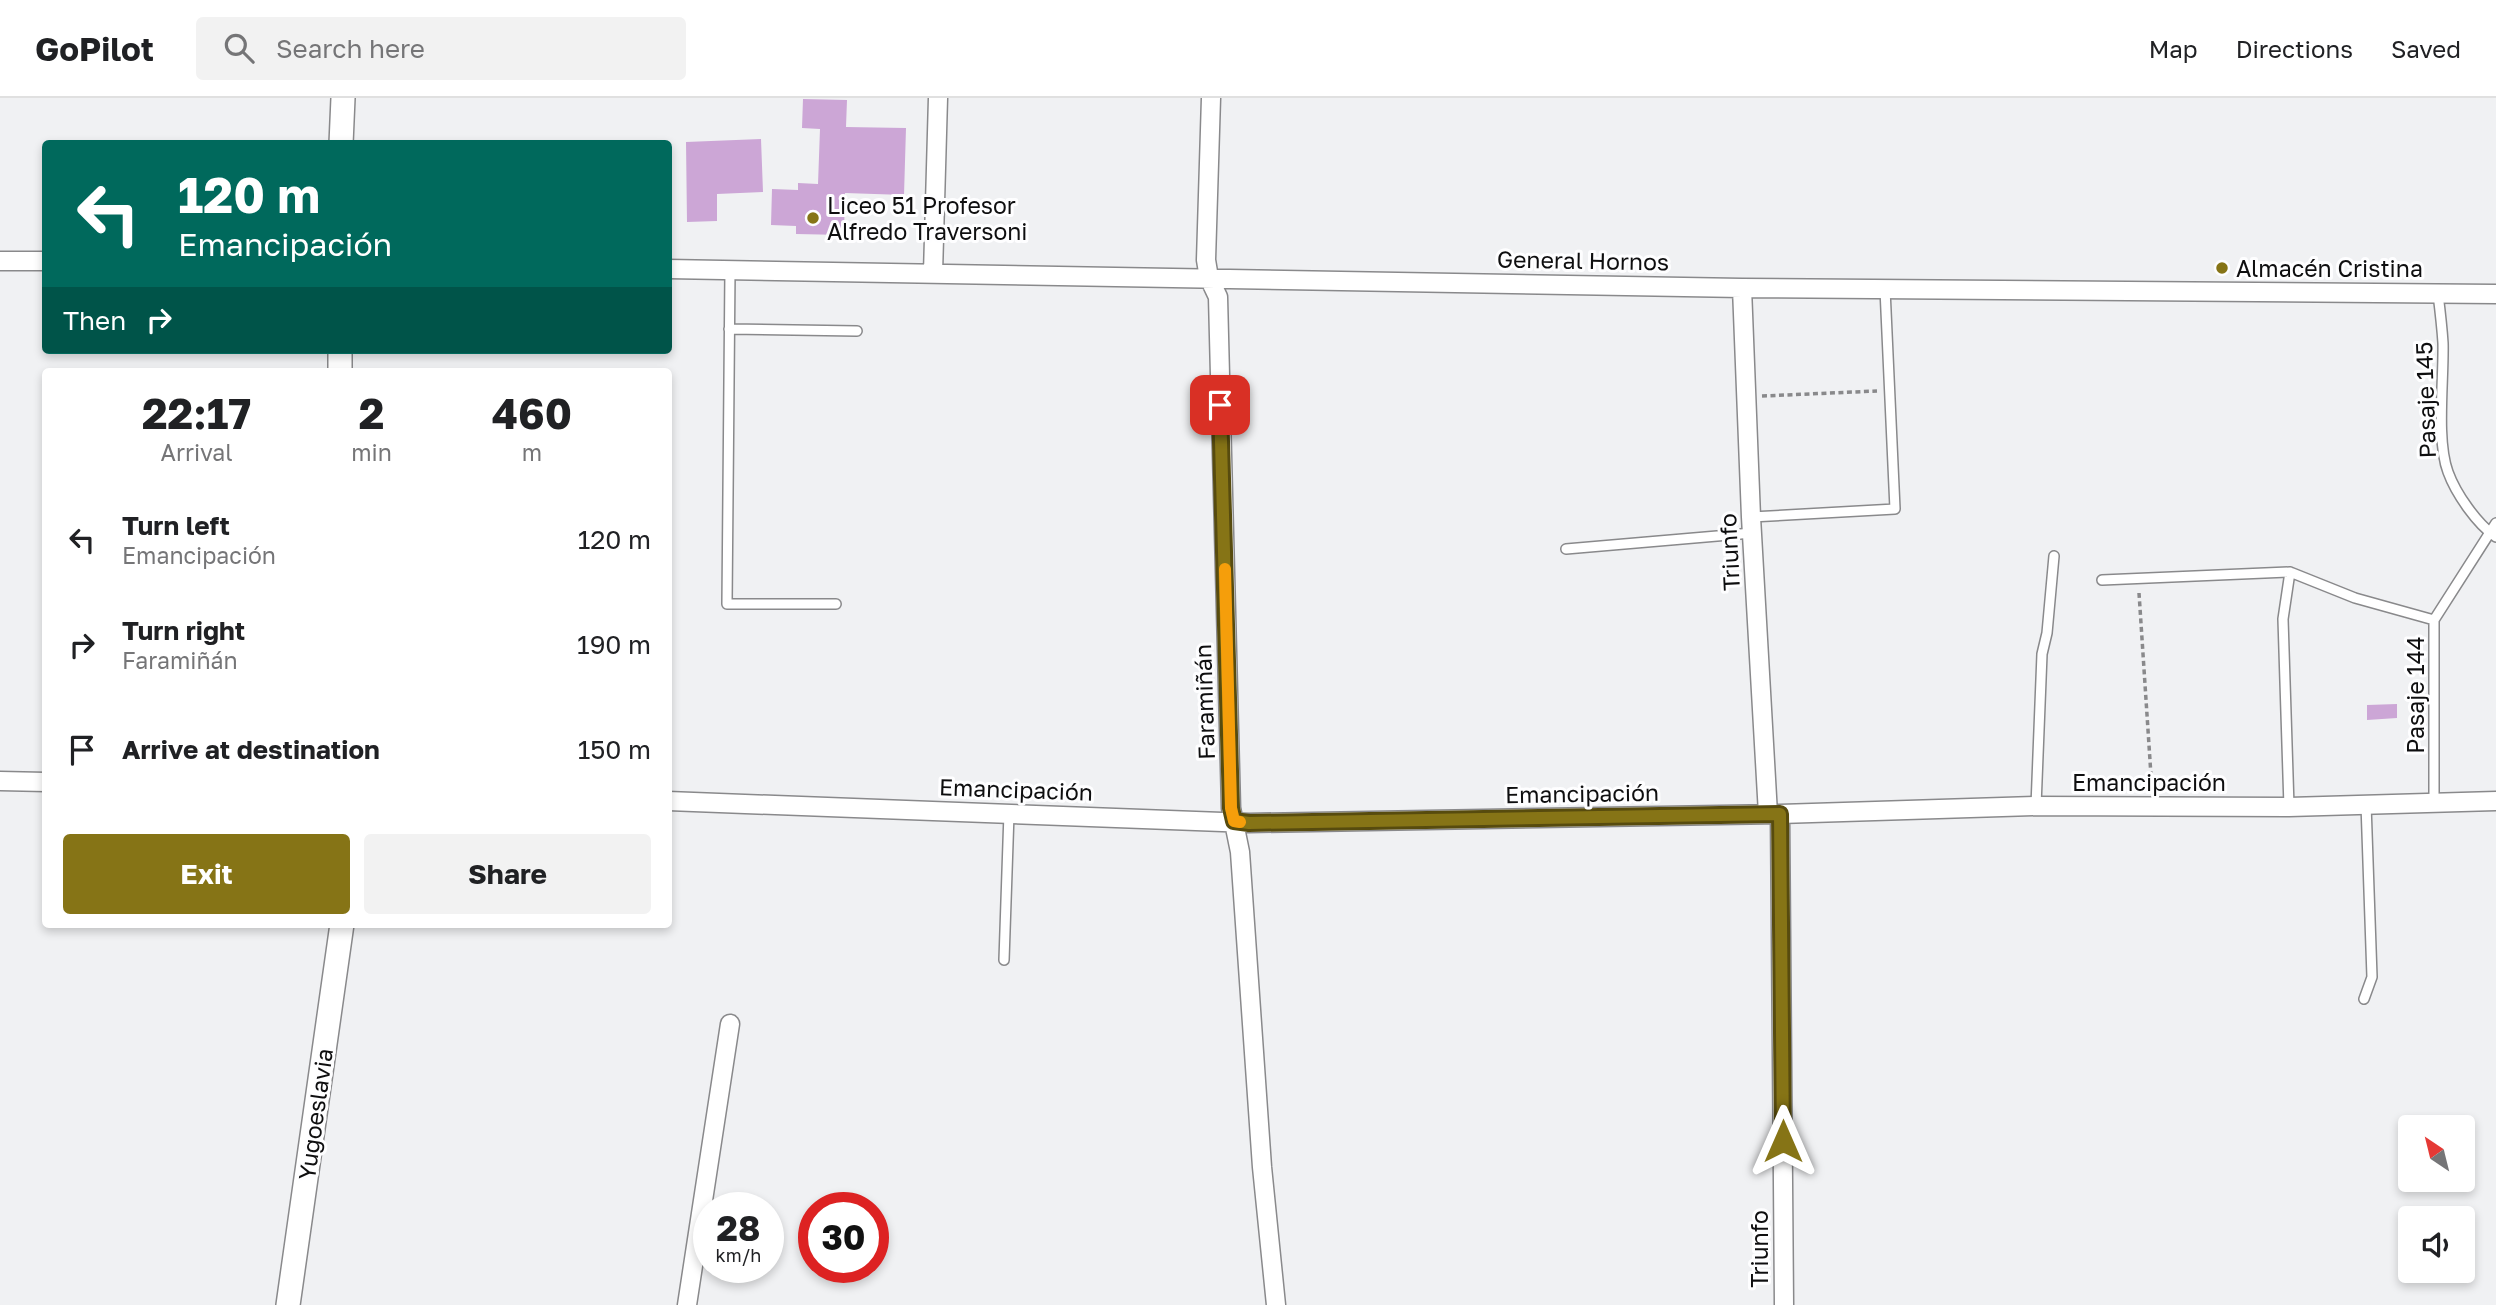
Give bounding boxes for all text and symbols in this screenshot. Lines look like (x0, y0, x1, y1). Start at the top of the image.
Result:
search box (196, 17, 686, 80)
text: GoPilot (35, 29, 154, 68)
icon: search (220, 29, 258, 67)
text: Search here (276, 33, 425, 64)
text: Map (2149, 34, 2198, 63)
text: Directions (2236, 34, 2353, 63)
text: Saved (2391, 34, 2461, 63)
text: 120 m (178, 165, 320, 224)
icon: left (63, 168, 154, 259)
place label: Liceo 51 Profesor Alfredo Traversoni (827, 191, 1028, 245)
marker: Liceo 51 Profesor Alfredo Traversoni (805, 210, 821, 226)
text: Emancipación (178, 225, 392, 263)
street label: General Hornos (1497, 244, 1669, 276)
place label: Almacén Cristina (2236, 254, 2423, 282)
marker: Almacén Cristina (2214, 260, 2230, 276)
icon: right (140, 301, 178, 339)
text: Then (63, 305, 126, 336)
street label: Pasaje 145 (2409, 341, 2441, 459)
pin (1190, 375, 1250, 435)
icon: arrive (1201, 386, 1239, 424)
text: 22:17 (142, 388, 251, 438)
text: 2 (359, 388, 384, 438)
text: 460 (492, 388, 572, 438)
text: Arrival (161, 438, 233, 466)
text: min (351, 438, 392, 466)
text: m (522, 438, 542, 466)
text: Turn left (122, 510, 230, 541)
street label: Triunfo (1713, 513, 1745, 591)
icon: left (63, 521, 101, 559)
text: 120 m (578, 524, 651, 555)
text: Emancipación (122, 541, 276, 569)
text: Turn right (122, 615, 245, 646)
icon: right (63, 626, 101, 664)
text: 190 m (577, 629, 651, 660)
street label: Pasaje 144 (2401, 636, 2429, 754)
street label: Faramiñán (1188, 644, 1220, 760)
text: Faramiñán (122, 646, 238, 674)
icon: arrive (63, 731, 101, 769)
text: Arrive at destination (122, 734, 380, 765)
text: 150 m (578, 734, 651, 765)
street label: Emancipación (2072, 768, 2226, 796)
street label: Emancipación (939, 772, 1093, 806)
street label: Emancipación (1505, 778, 1659, 808)
button: Exit (63, 834, 350, 914)
button: Share (364, 834, 651, 914)
street label: Yugoeslavia (292, 1046, 338, 1182)
position arrow (1746, 1104, 1820, 1178)
north arrow (2398, 1115, 2474, 1192)
map controls (2398, 1115, 2475, 1283)
speed limit sign: 30 (798, 1192, 889, 1283)
button: sound (2398, 1206, 2475, 1283)
text: 28 (717, 1207, 760, 1249)
street label: Triunfo (1745, 1210, 1773, 1288)
text: km/h (716, 1244, 761, 1266)

